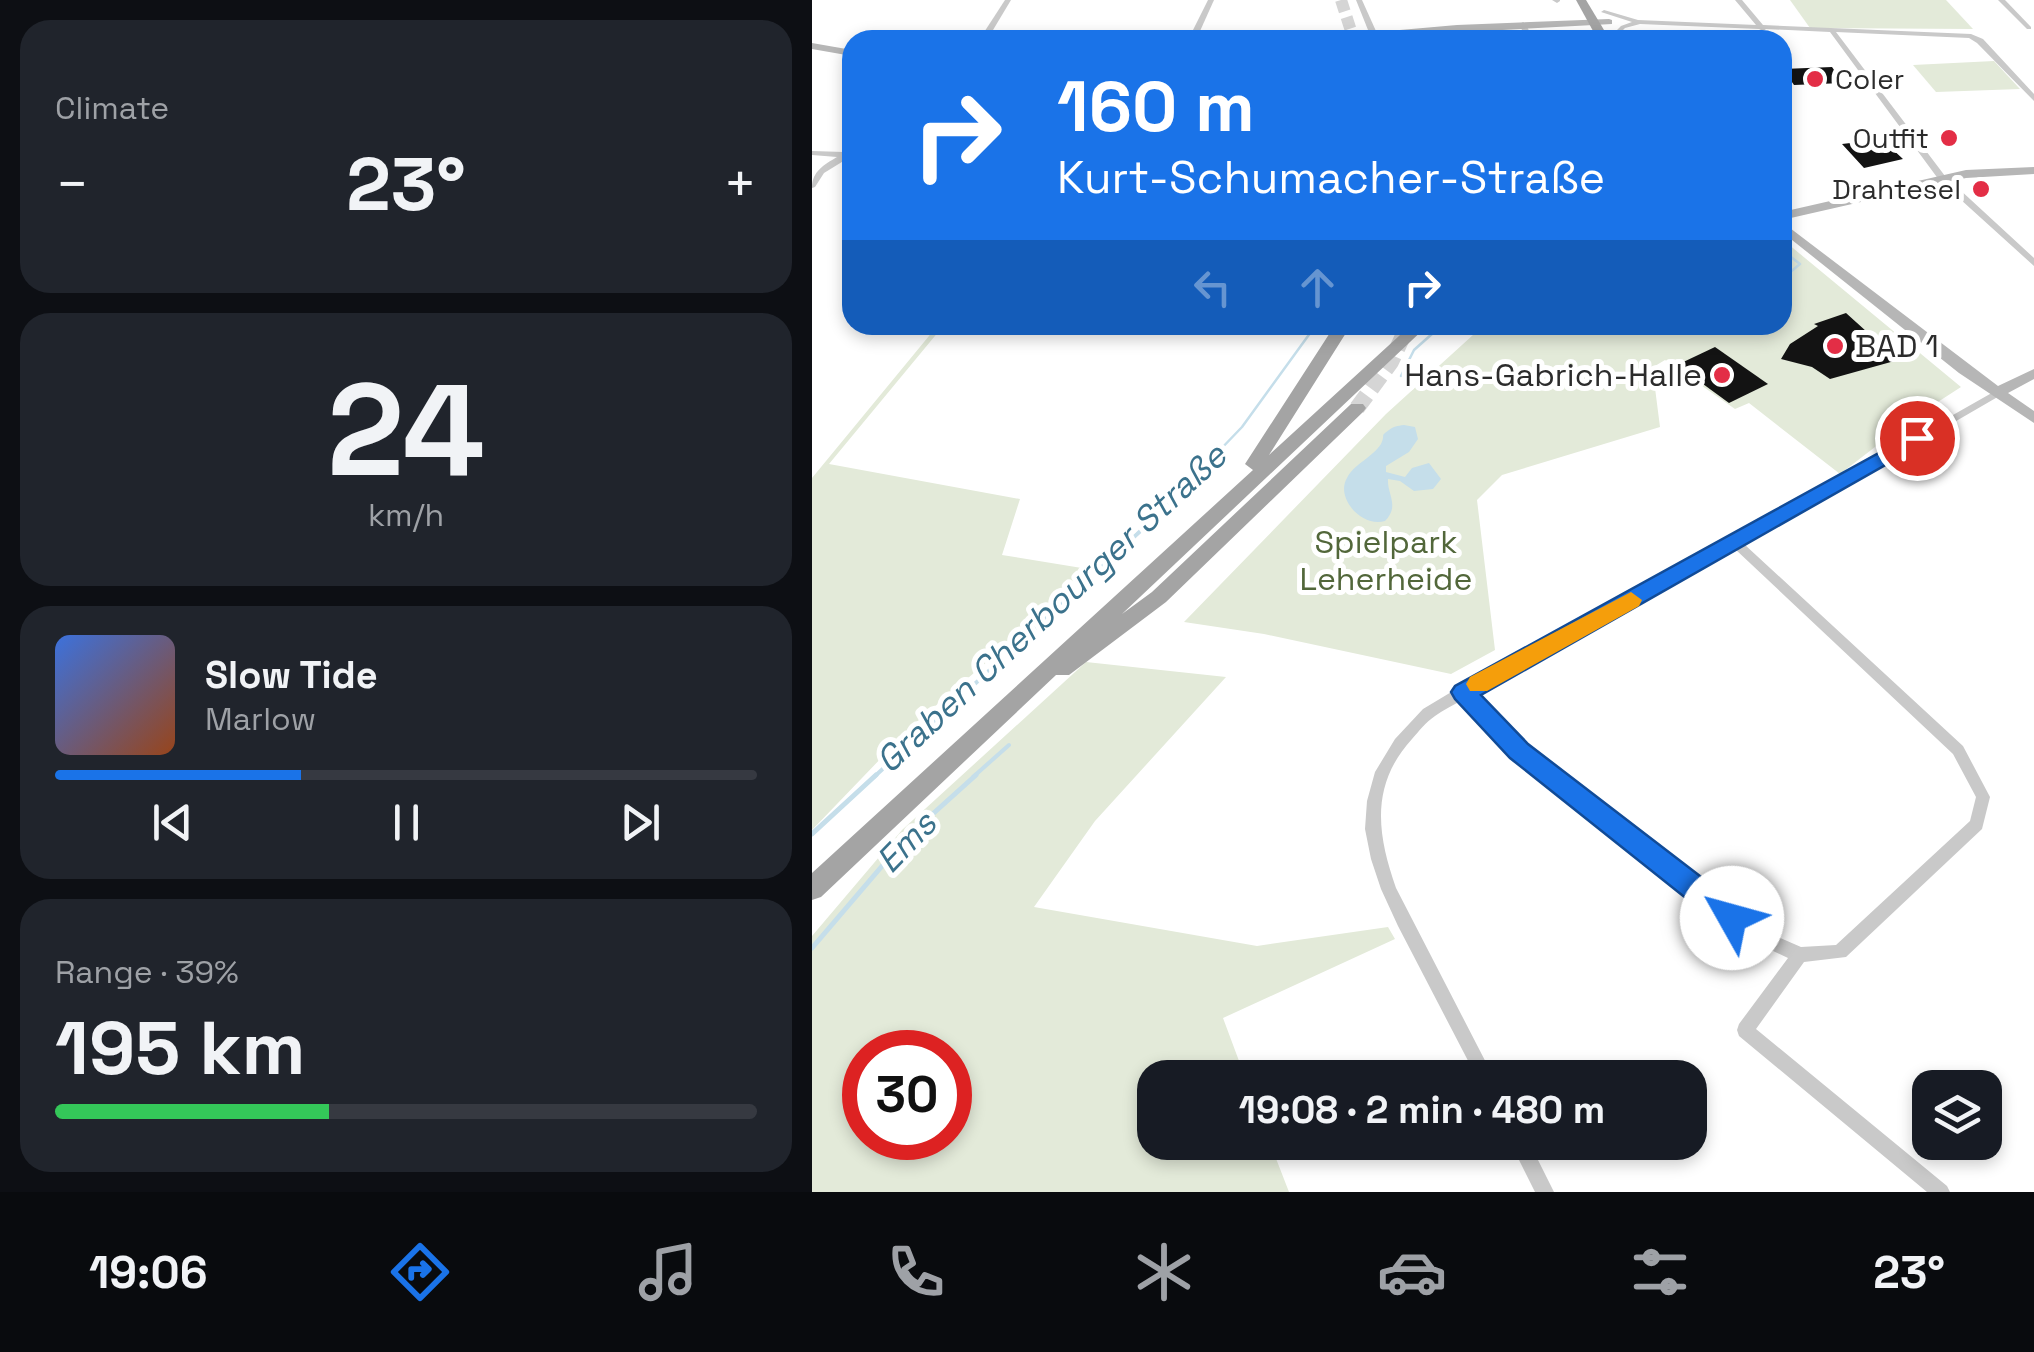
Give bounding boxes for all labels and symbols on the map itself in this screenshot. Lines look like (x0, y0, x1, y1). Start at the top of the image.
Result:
place label: Coler (1835, 61, 1904, 97)
marker: Coler (1804, 68, 1826, 90)
place label: Outfit (1853, 120, 1929, 156)
marker: Outfit (1938, 127, 1960, 149)
place label: Drahtesel (1832, 171, 1961, 207)
marker: Drahtesel (1970, 178, 1992, 200)
place label: BAD 1 (1855, 326, 1939, 366)
marker: BAD 1 (1824, 335, 1846, 357)
place label: Hans-Gabrich-Halle (1404, 355, 1702, 395)
marker: Hans-Gabrich-Halle (1711, 364, 1733, 386)
pin (1875, 396, 1960, 481)
water label: Graben Cherbourger Straße (866, 433, 1237, 782)
park label: Spielpark Leherheide (1300, 522, 1472, 599)
water label: Ems (866, 801, 947, 882)
position arrow (1680, 866, 1784, 970)
speed limit sign: 30 (842, 1030, 972, 1160)

